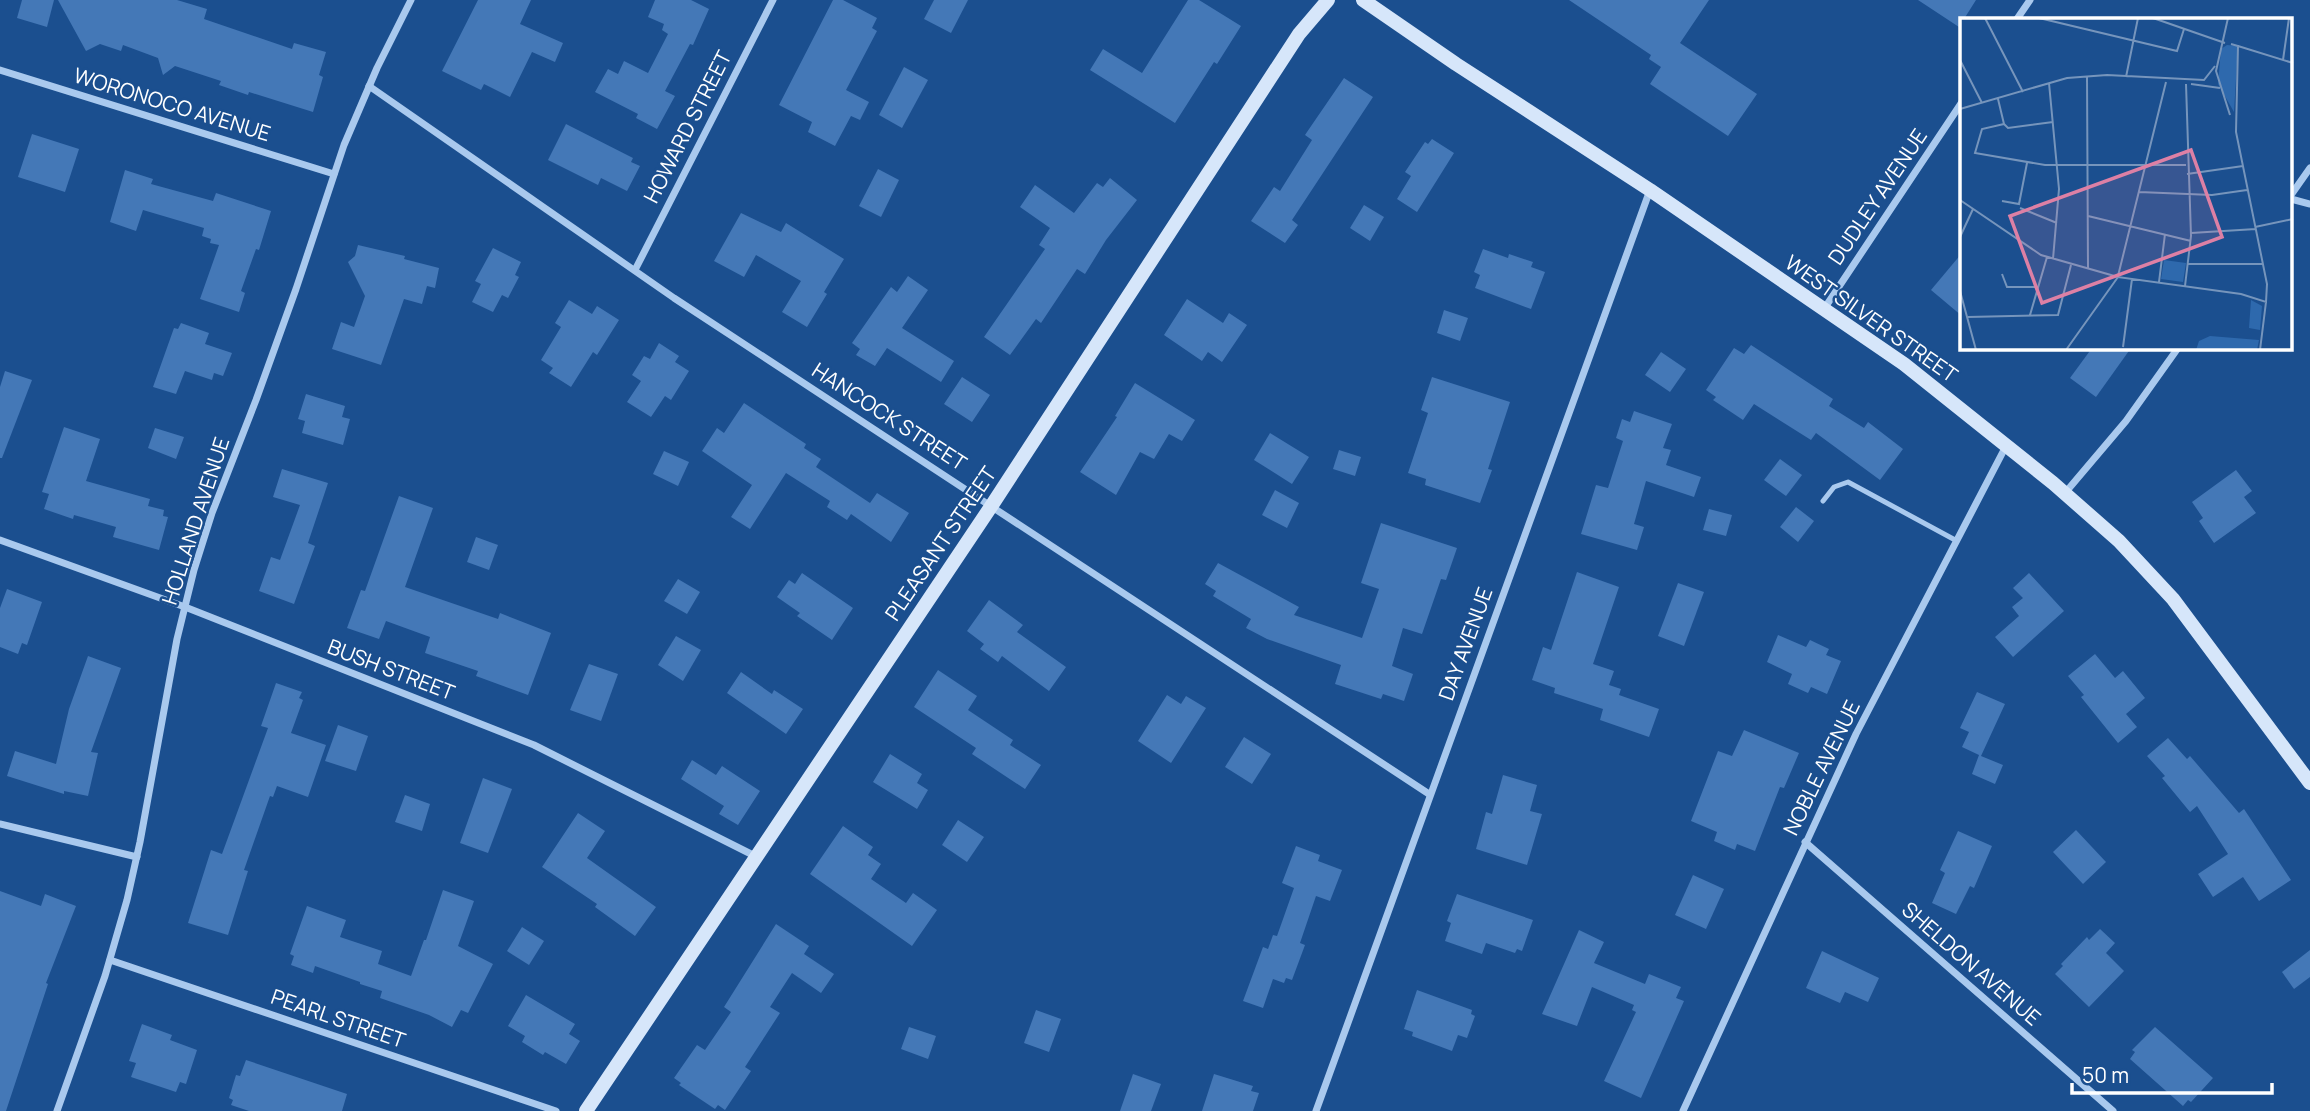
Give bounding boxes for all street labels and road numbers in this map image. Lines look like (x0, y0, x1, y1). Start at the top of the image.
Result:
street label: HOWARD STREET (637, 45, 738, 207)
street label: WORONOCO AVENUE (70, 61, 274, 147)
street label: DUDLEY AVENUE (1821, 123, 1933, 270)
street label: WEST SILVER STREET (1780, 248, 1964, 388)
street label: HANCOCK STREET (807, 356, 973, 477)
street label: HOLLAND AVENUE (155, 433, 235, 608)
street label: PLEASANT STREET (878, 461, 1002, 626)
street label: DAY AVENUE (1432, 583, 1498, 704)
street label: BUSH STREET (324, 632, 459, 706)
street label: NOBLE AVENUE (1776, 695, 1866, 840)
street label: SHELDON AVENUE (1896, 895, 2047, 1031)
street label: PEARL STREET (267, 982, 410, 1054)

